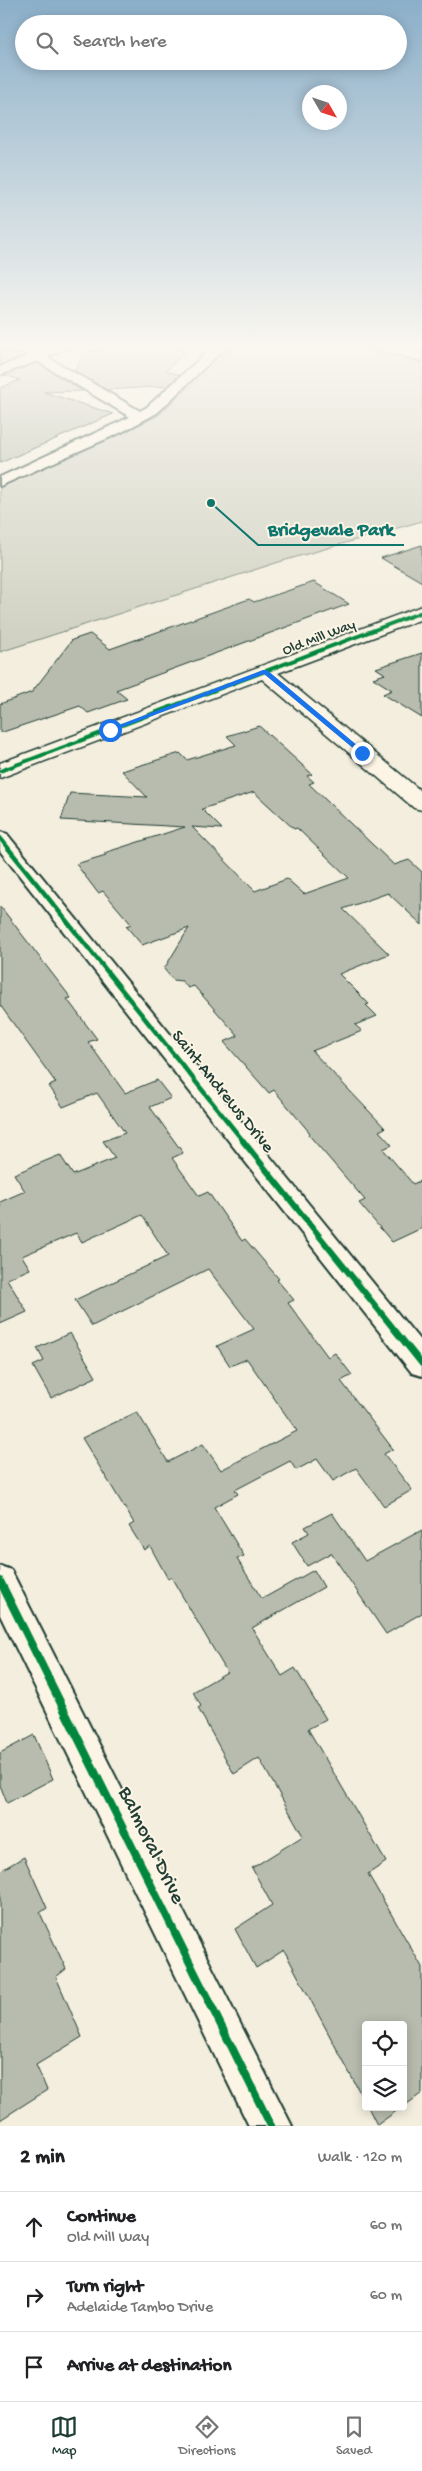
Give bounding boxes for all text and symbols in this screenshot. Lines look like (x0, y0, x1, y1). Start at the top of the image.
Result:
search box (15, 15, 407, 70)
icon: search (33, 29, 61, 57)
text: Search here (73, 31, 167, 54)
north arrow (302, 85, 347, 130)
callout: Bridgevale Park (258, 511, 404, 545)
text: Bridgevale Park (267, 520, 397, 543)
street label: Old Mill Way (280, 616, 359, 660)
route start (99, 719, 122, 742)
route end (351, 742, 374, 765)
street label: Saint Andrews Drive (166, 1026, 278, 1158)
street label: Balmoral Drive (110, 1782, 190, 1910)
map controls (362, 2021, 407, 2111)
button: locate (362, 2021, 407, 2066)
button: layers (362, 2066, 407, 2111)
text: 2 min (20, 2146, 65, 2171)
text: Walk · 120 m (318, 2149, 402, 2168)
text: Continue (67, 2206, 136, 2229)
icon: ahead (20, 2213, 48, 2241)
text: 60 m (370, 2217, 402, 2236)
text: Old Mill Way (67, 2229, 149, 2248)
text: Turn right (67, 2276, 143, 2299)
icon: right (20, 2283, 48, 2311)
text: 60 m (370, 2287, 402, 2306)
text: Adelaide Tambo Drive (67, 2299, 213, 2318)
icon: arrive (20, 2353, 48, 2381)
text: Arrive at destination (67, 2355, 231, 2378)
tab: Map (50, 2413, 78, 2460)
tab: Directions (179, 2413, 236, 2460)
tab: Saved (336, 2413, 372, 2460)

